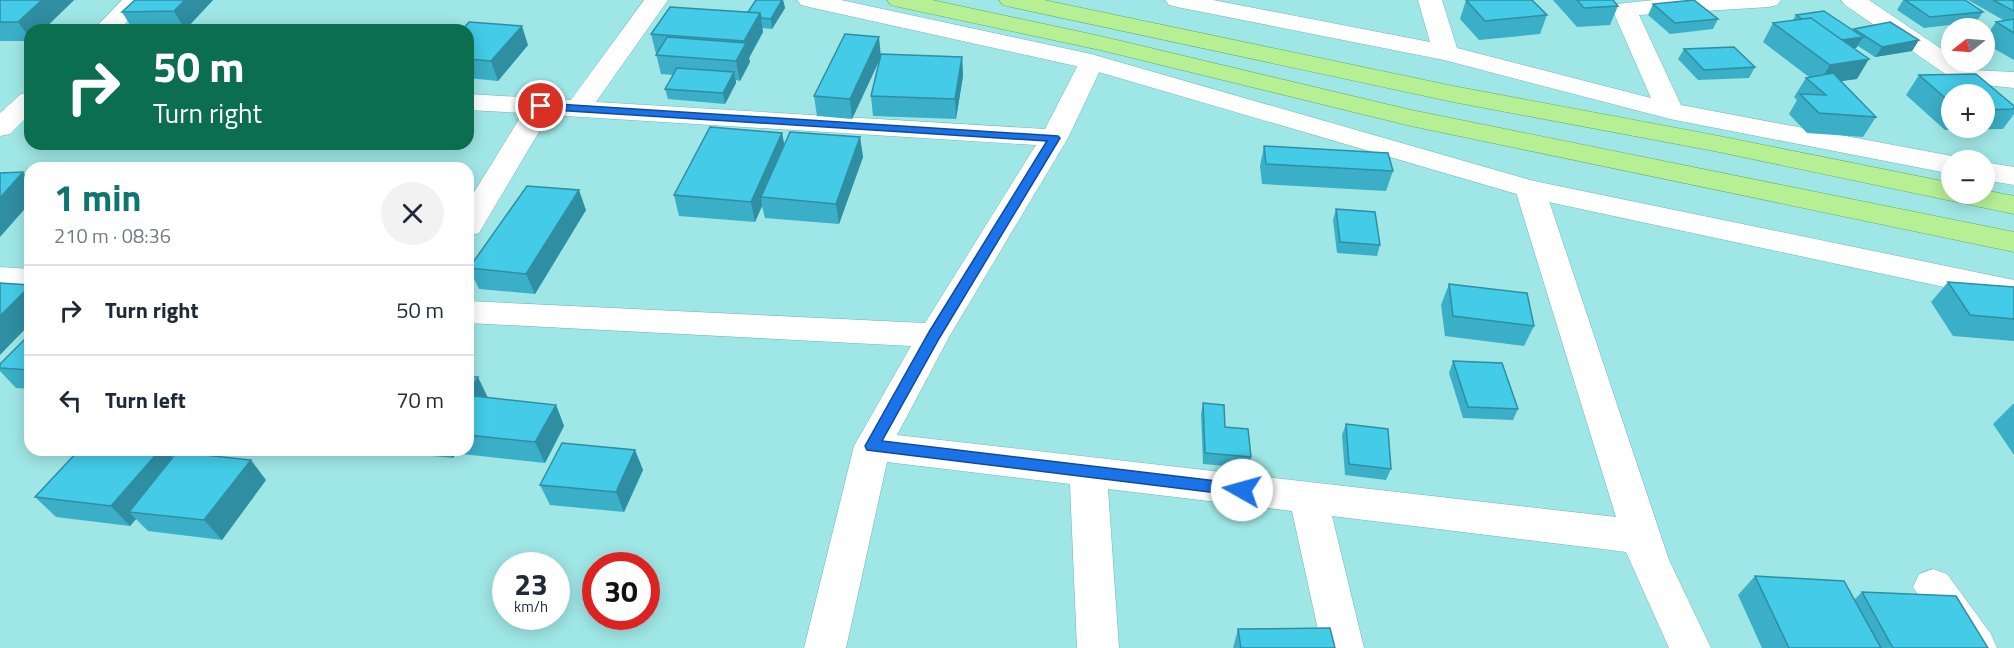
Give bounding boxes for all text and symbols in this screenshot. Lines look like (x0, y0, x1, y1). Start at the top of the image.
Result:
north arrow (1941, 18, 1995, 72)
map controls (1941, 18, 1995, 204)
text: 50 m (153, 34, 245, 98)
icon: right (54, 48, 132, 126)
pin (515, 80, 566, 131)
button: + (1941, 84, 1995, 138)
icon: arrive (524, 89, 557, 122)
text: Turn right (153, 92, 262, 133)
button: − (1941, 150, 1995, 204)
text: 1 min (54, 170, 141, 225)
button: close (381, 182, 444, 245)
text: 210 m · 08:36 (54, 220, 171, 251)
text: Turn right (105, 293, 199, 327)
text: 50 m (396, 293, 444, 327)
icon: right (54, 294, 87, 327)
text: Turn left (105, 383, 186, 417)
text: 70 m (396, 383, 444, 417)
icon: left (54, 384, 87, 417)
position arrow (1210, 458, 1274, 522)
speed limit sign: 30 (582, 552, 660, 630)
text: 23 (514, 561, 548, 607)
text: km/h (514, 595, 548, 618)

